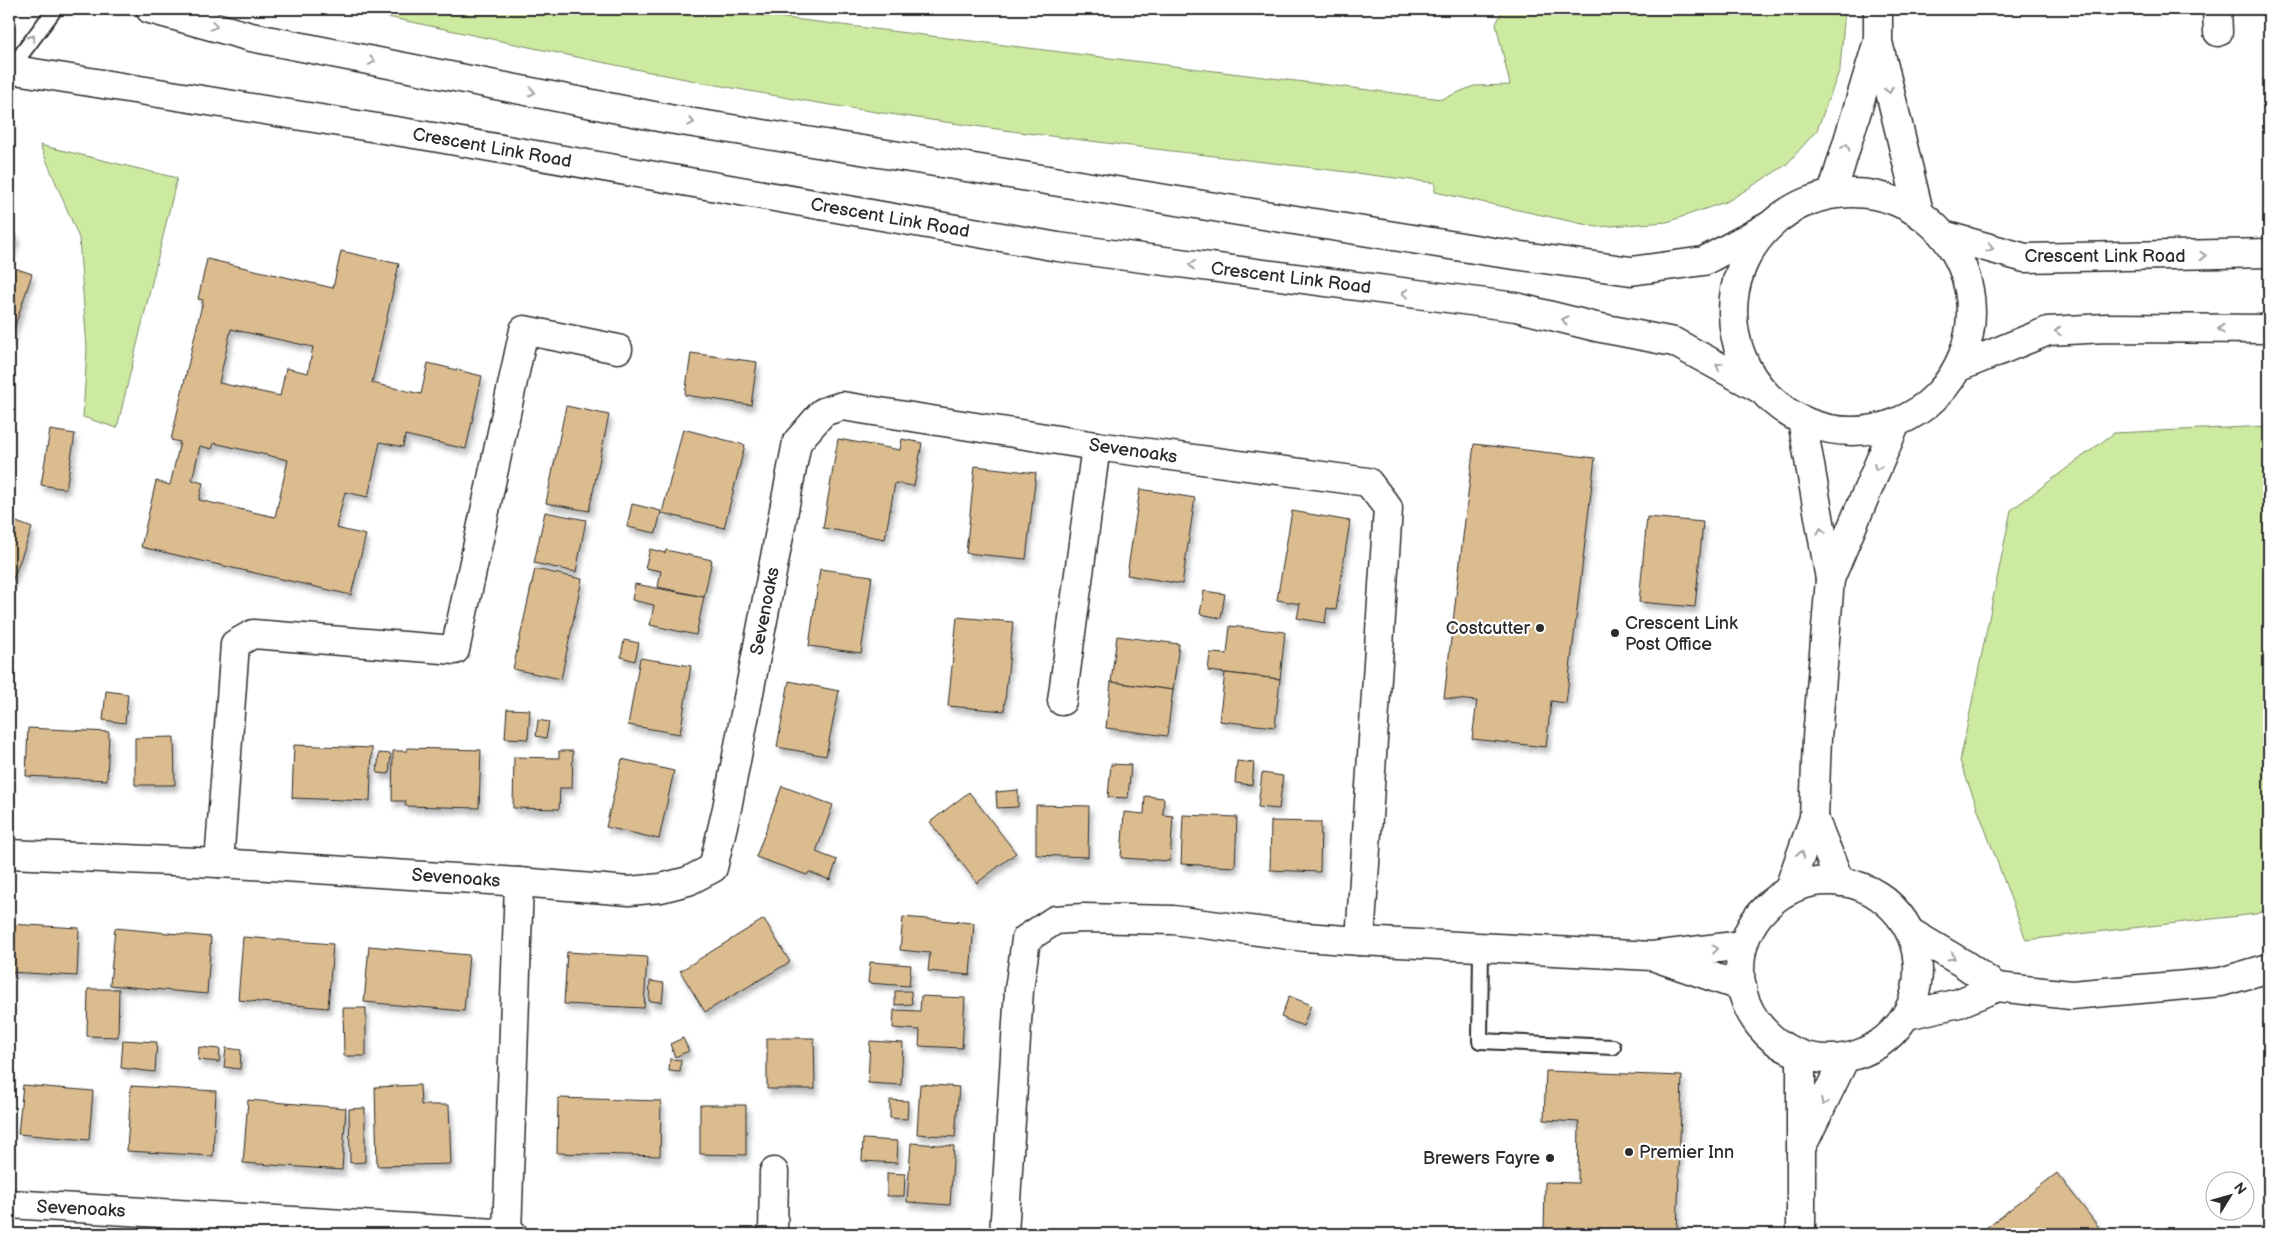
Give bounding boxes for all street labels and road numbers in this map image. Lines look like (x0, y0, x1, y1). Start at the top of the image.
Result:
street label: Crescent Link Road (411, 124, 573, 172)
street label: Crescent Link Road (809, 194, 971, 242)
street label: Crescent Link Road (2024, 246, 2186, 267)
street label: Crescent Link Road (1210, 258, 1372, 298)
street label: Sevenoaks (1088, 434, 1179, 468)
street label: Sevenoaks (746, 565, 784, 657)
street label: Sevenoaks (411, 864, 501, 892)
street label: Sevenoaks (36, 1196, 126, 1222)

